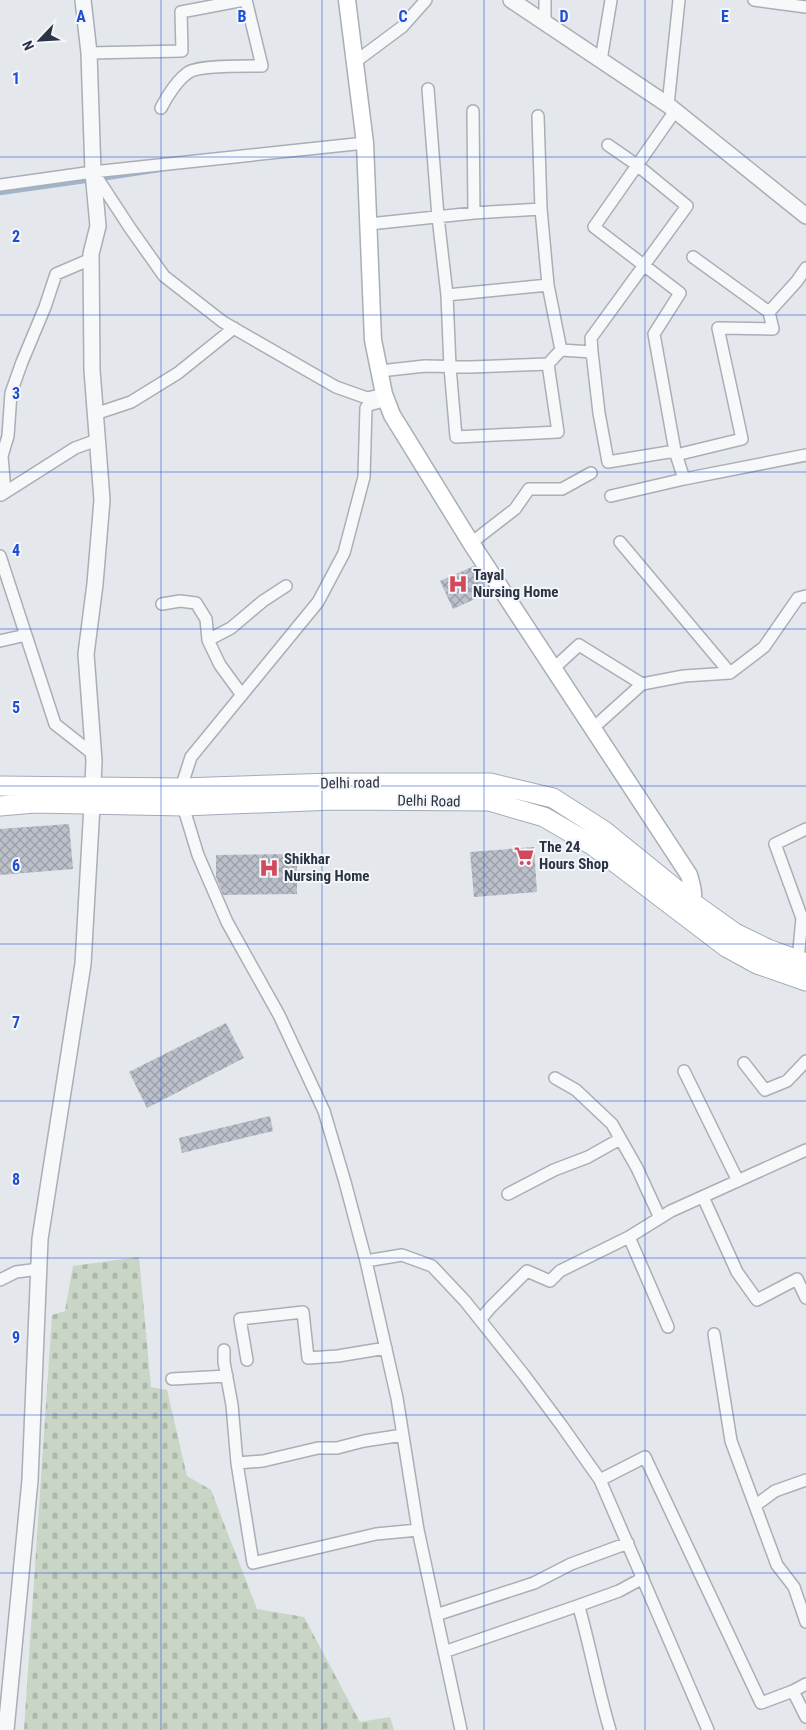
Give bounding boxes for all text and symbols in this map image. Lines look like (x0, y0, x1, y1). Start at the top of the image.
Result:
text: A (76, 7, 86, 26)
text: B (238, 7, 247, 26)
text: C (398, 7, 408, 26)
text: D (559, 7, 569, 26)
text: E (721, 7, 729, 26)
north arrow (15, 15, 65, 65)
text: N (19, 38, 37, 53)
text: 1 (12, 69, 20, 88)
text: 2 (12, 227, 20, 246)
text: 3 (12, 384, 20, 403)
text: 4 (12, 541, 20, 560)
place label: Tayal Nursing Home (473, 566, 558, 601)
hospital icon: Tayal Nursing Home (447, 573, 469, 595)
text: 5 (12, 698, 20, 717)
street label: Delhi road (320, 773, 380, 793)
street label: Delhi Road (397, 791, 461, 811)
place label: The 24 Hours Shop (539, 838, 609, 873)
supermarket icon: The 24 Hours Shop (513, 845, 535, 867)
place label: Shikhar Nursing Home (284, 850, 369, 885)
text: 6 (12, 856, 20, 875)
hospital icon: Shikhar Nursing Home (258, 857, 280, 879)
text: 7 (12, 1013, 20, 1032)
text: 8 (12, 1170, 20, 1189)
text: 9 (12, 1328, 20, 1347)

